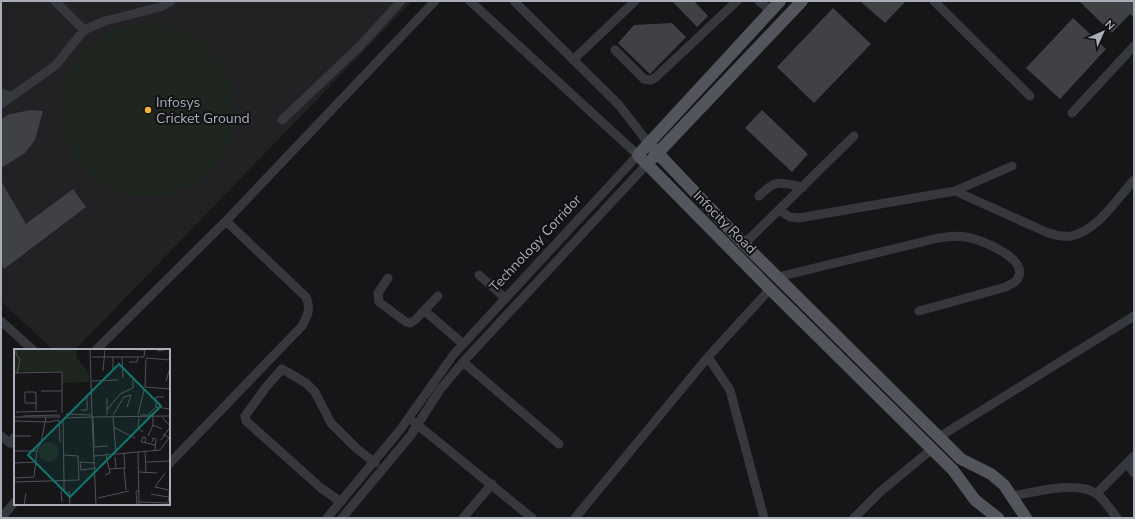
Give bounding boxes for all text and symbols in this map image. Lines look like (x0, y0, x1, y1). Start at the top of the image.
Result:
north arrow (1083, 12, 1123, 52)
text: N (1102, 17, 1118, 33)
place label: Infosys Cricket Ground (156, 93, 250, 128)
marker: Infosys Cricket Ground (143, 105, 153, 115)
street label: Infocity Road (689, 187, 760, 258)
street label: Technology Corridor (485, 191, 586, 296)
inset map (14, 349, 170, 505)

